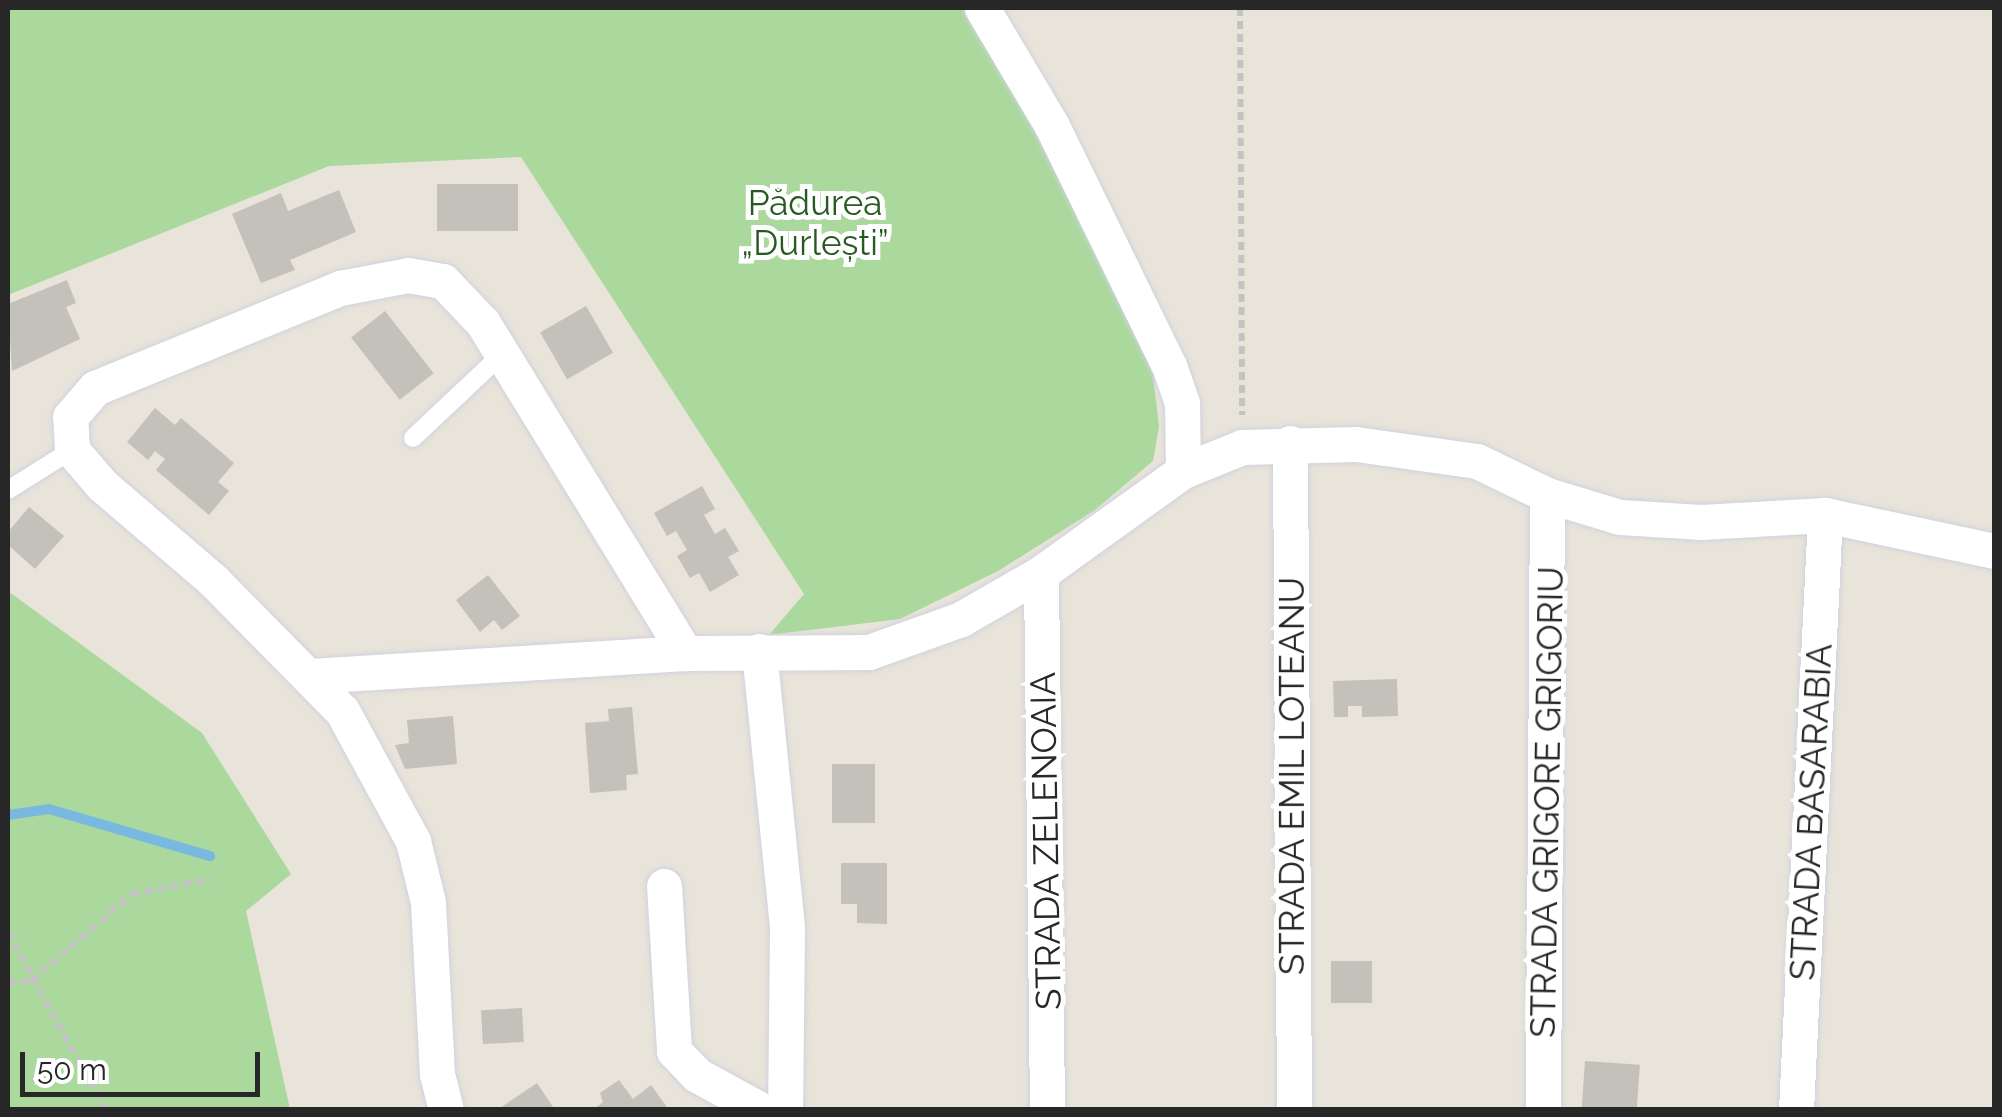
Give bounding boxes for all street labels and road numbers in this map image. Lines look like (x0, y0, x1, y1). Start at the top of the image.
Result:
street label: STRADA GRIGORE GRIGORIU (1522, 565, 1572, 1039)
street label: STRADA EMIL LOTEANU (1271, 576, 1313, 976)
street label: STRADA BASARABIA (1781, 642, 1841, 982)
street label: STRADA ZELENOAIA (1022, 671, 1070, 1011)

